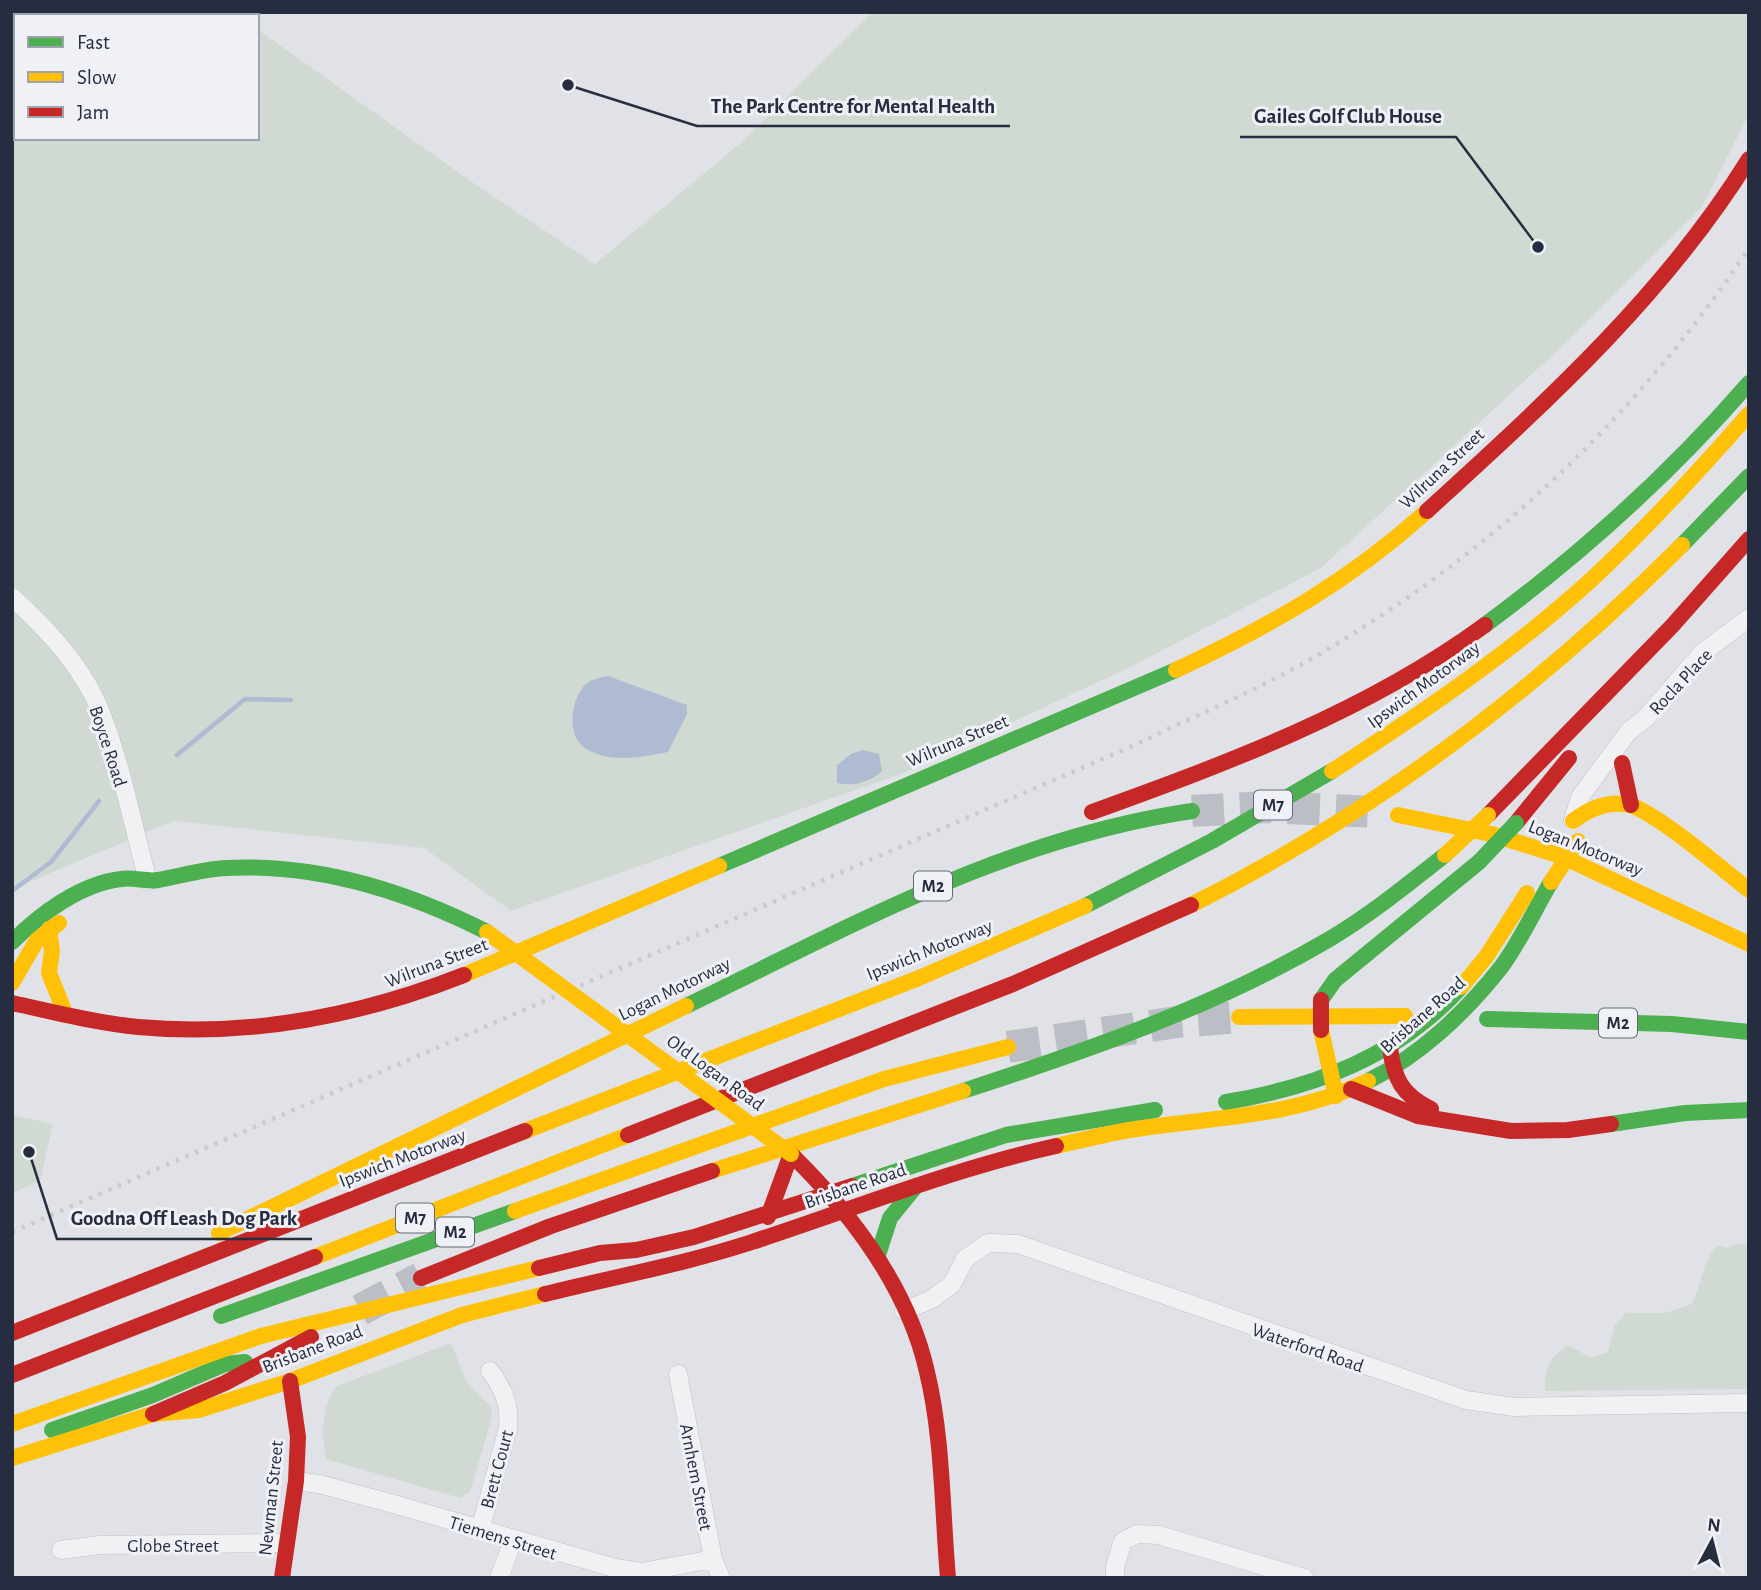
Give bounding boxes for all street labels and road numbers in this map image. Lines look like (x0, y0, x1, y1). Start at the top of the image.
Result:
street label: Wilruna Street (1396, 425, 1488, 513)
street label: Ipswich Motorway (1364, 638, 1484, 732)
street label: Rocla Place (1646, 645, 1716, 719)
street label: Boyce Road (86, 704, 130, 789)
street label: Wilruna Street (904, 711, 1011, 771)
road number: M7 (1254, 790, 1292, 820)
street label: Logan Motorway (1525, 817, 1646, 880)
road number: M2 (914, 872, 952, 900)
street label: Ipswich Motorway (864, 916, 995, 984)
street label: Wilruna Street (383, 935, 491, 992)
street label: Logan Motorway (616, 954, 734, 1025)
street label: Brisbane Road (1377, 973, 1469, 1057)
road number: M2 (1599, 1008, 1637, 1038)
street label: Old Logan Road (663, 1032, 767, 1115)
street label: Ipswich Motorway (337, 1126, 468, 1191)
street label: Brisbane Road (802, 1160, 909, 1213)
road number: M7 (396, 1204, 434, 1232)
road number: M2 (436, 1218, 474, 1246)
street label: Waterford Road (1249, 1320, 1366, 1376)
street label: Brisbane Road (260, 1322, 365, 1377)
street label: Arnhem Street (676, 1422, 715, 1532)
street label: Brett Court (478, 1428, 517, 1511)
street label: Newman Street (256, 1440, 287, 1557)
street label: Tiemens Street (447, 1513, 559, 1564)
street label: Globe Street (127, 1537, 219, 1556)

